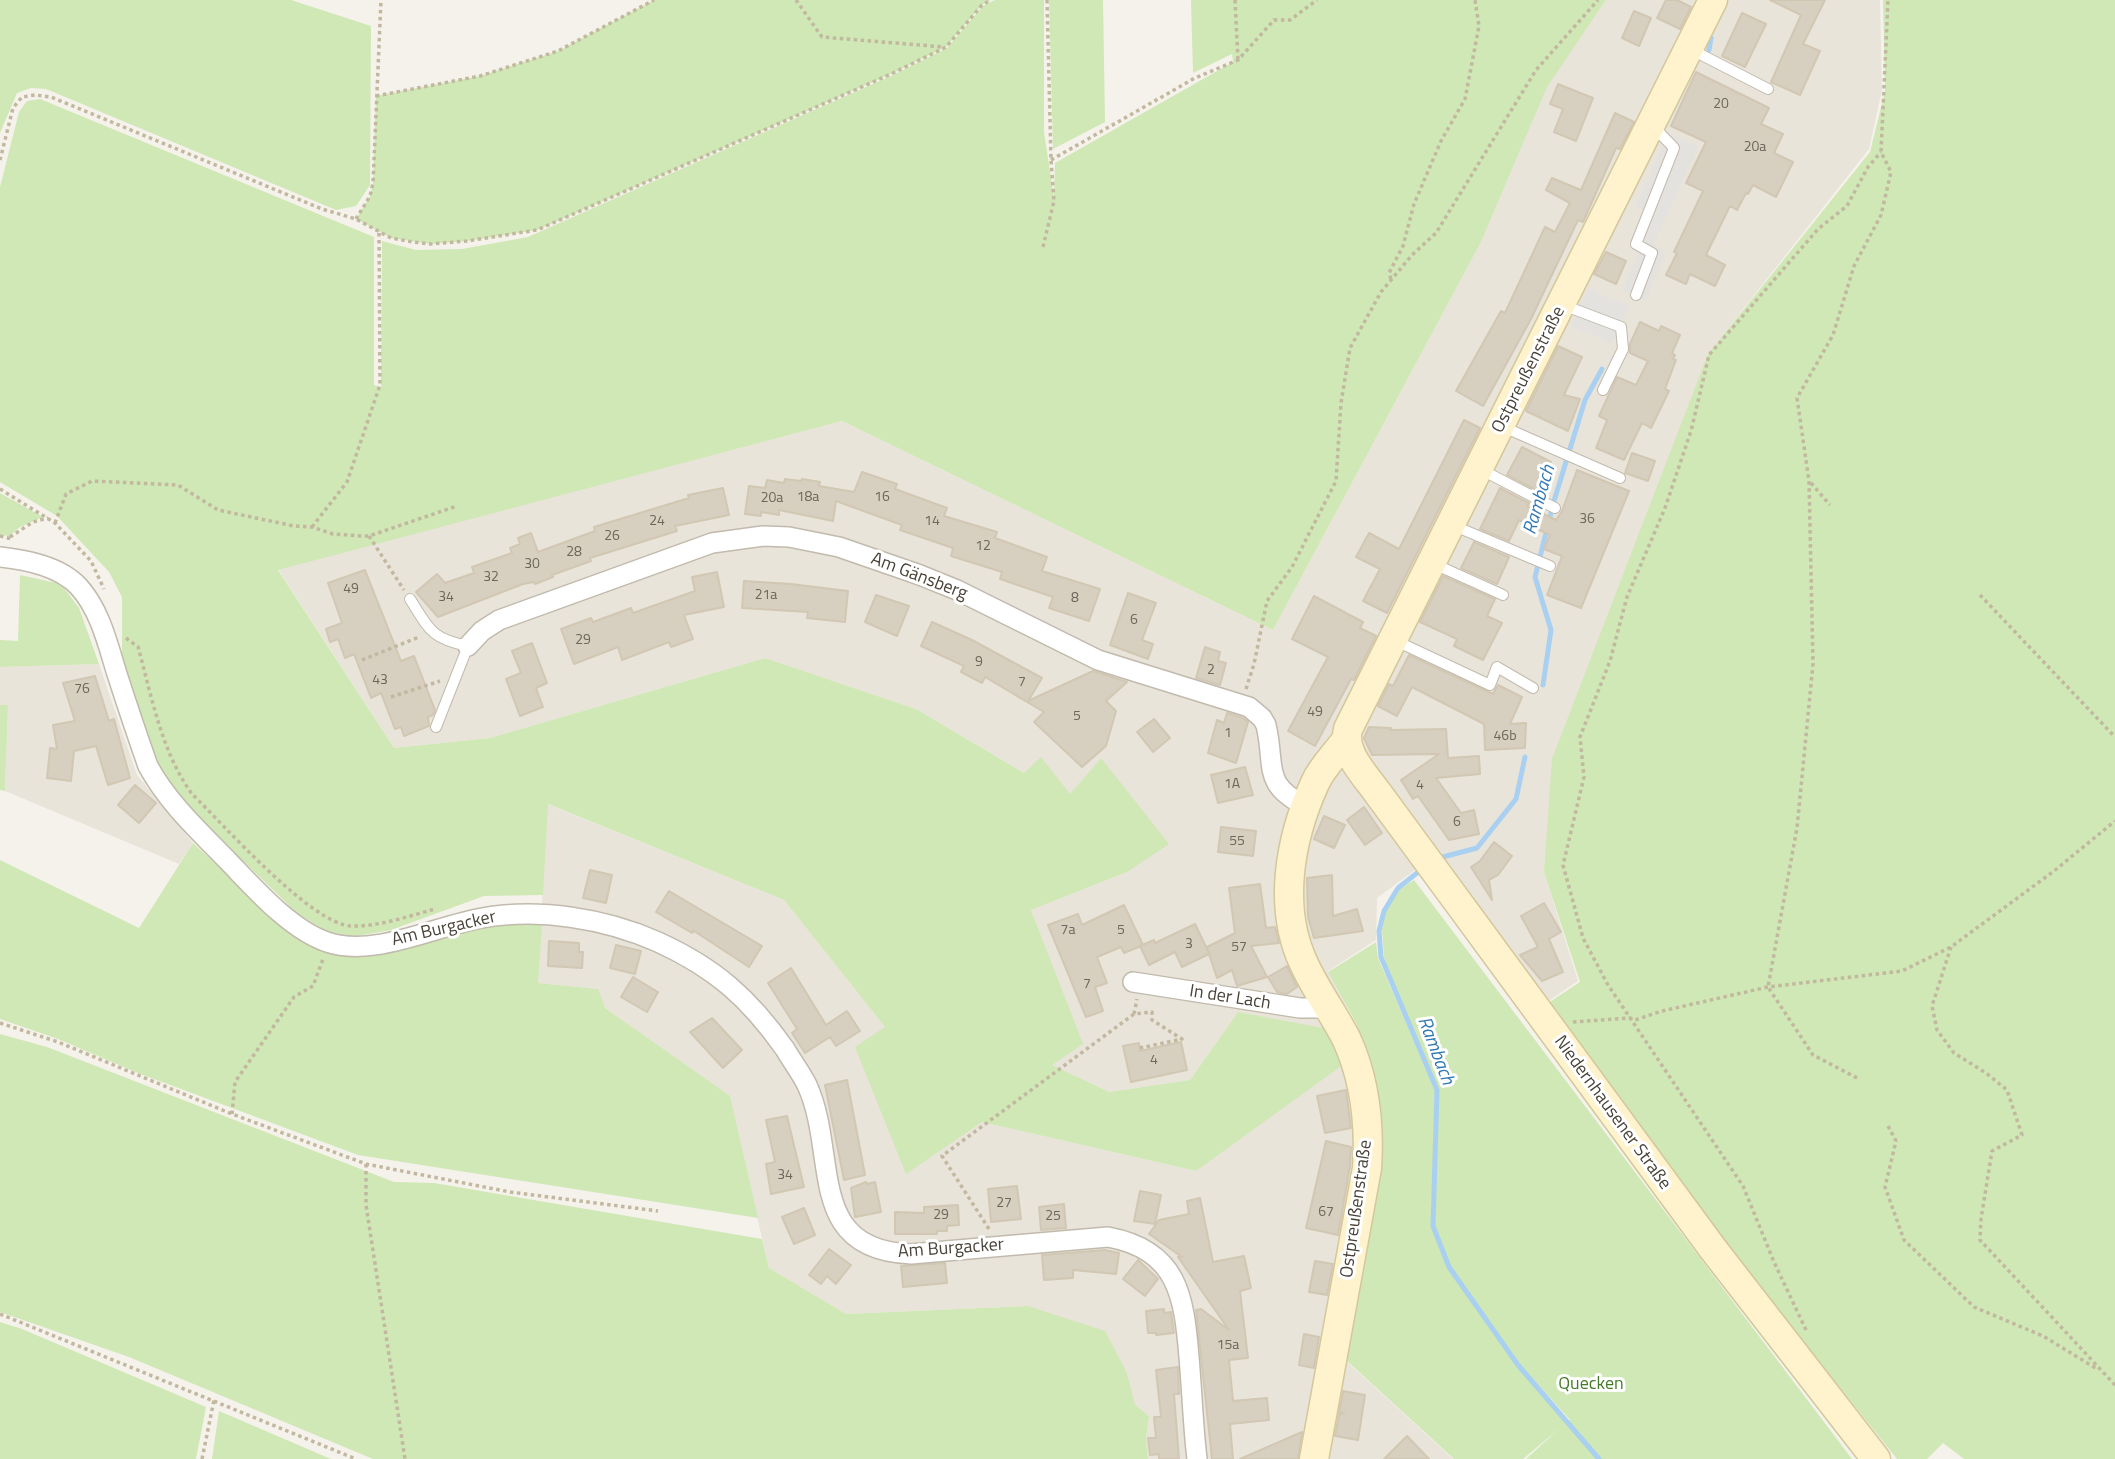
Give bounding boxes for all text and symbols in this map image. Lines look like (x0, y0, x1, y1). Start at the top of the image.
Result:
house number: 20 (1713, 97, 1729, 113)
house number: 20a (1744, 140, 1766, 156)
street label: Ostpreußenstraße (1488, 303, 1570, 437)
water label: Rambach (1519, 463, 1561, 537)
house number: 18a (797, 490, 819, 506)
house number: 16 (874, 490, 890, 506)
house number: 20a (761, 491, 783, 507)
house number: 36 (1579, 512, 1595, 528)
house number: 24 (649, 514, 665, 530)
house number: 14 (924, 514, 940, 530)
house number: 26 (604, 529, 620, 545)
house number: 12 (975, 539, 991, 555)
house number: 28 (566, 545, 582, 561)
street label: Am Gänsberg (868, 549, 970, 605)
house number: 30 (524, 557, 540, 573)
house number: 32 (483, 570, 499, 586)
house number: 49 (343, 582, 359, 598)
house number: 21a (755, 588, 777, 604)
house number: 34 (438, 590, 454, 606)
house number: 8 (1071, 591, 1079, 607)
house number: 6 (1130, 613, 1138, 629)
house number: 29 (575, 633, 591, 649)
house number: 9 (975, 655, 983, 671)
house number: 2 (1207, 663, 1215, 679)
house number: 43 (372, 673, 388, 689)
house number: 7 (1018, 675, 1026, 691)
house number: 76 (74, 682, 90, 698)
house number: 49 (1307, 705, 1323, 721)
house number: 5 (1073, 709, 1081, 725)
house number: 1 (1224, 726, 1232, 742)
house number: 46b (1493, 729, 1517, 745)
house number: 1A (1224, 777, 1240, 793)
house number: 4 (1416, 778, 1424, 794)
house number: 6 (1453, 815, 1461, 831)
house number: 55 (1229, 834, 1245, 850)
street label: Am Burgacker (390, 907, 498, 951)
house number: 7a (1061, 923, 1075, 939)
house number: 5 (1117, 923, 1125, 939)
house number: 3 (1185, 937, 1193, 953)
house number: 57 (1231, 940, 1247, 956)
house number: 7 (1083, 977, 1091, 993)
street label: In der Lach (1188, 981, 1272, 1015)
water label: Rambach (1412, 1014, 1458, 1088)
street label: Niedernhausener Straße (1549, 1032, 1675, 1194)
house number: 4 (1150, 1053, 1158, 1069)
street label: Ostpreußenstraße (1337, 1139, 1377, 1279)
house number: 34 (777, 1168, 793, 1184)
house number: 27 (996, 1196, 1012, 1212)
house number: 67 (1318, 1205, 1334, 1221)
house number: 29 (933, 1208, 949, 1224)
house number: 25 (1045, 1209, 1061, 1225)
street label: Am Burgacker (897, 1235, 1005, 1263)
house number: 15a (1217, 1338, 1239, 1354)
park label: Quecken (1558, 1374, 1624, 1396)

